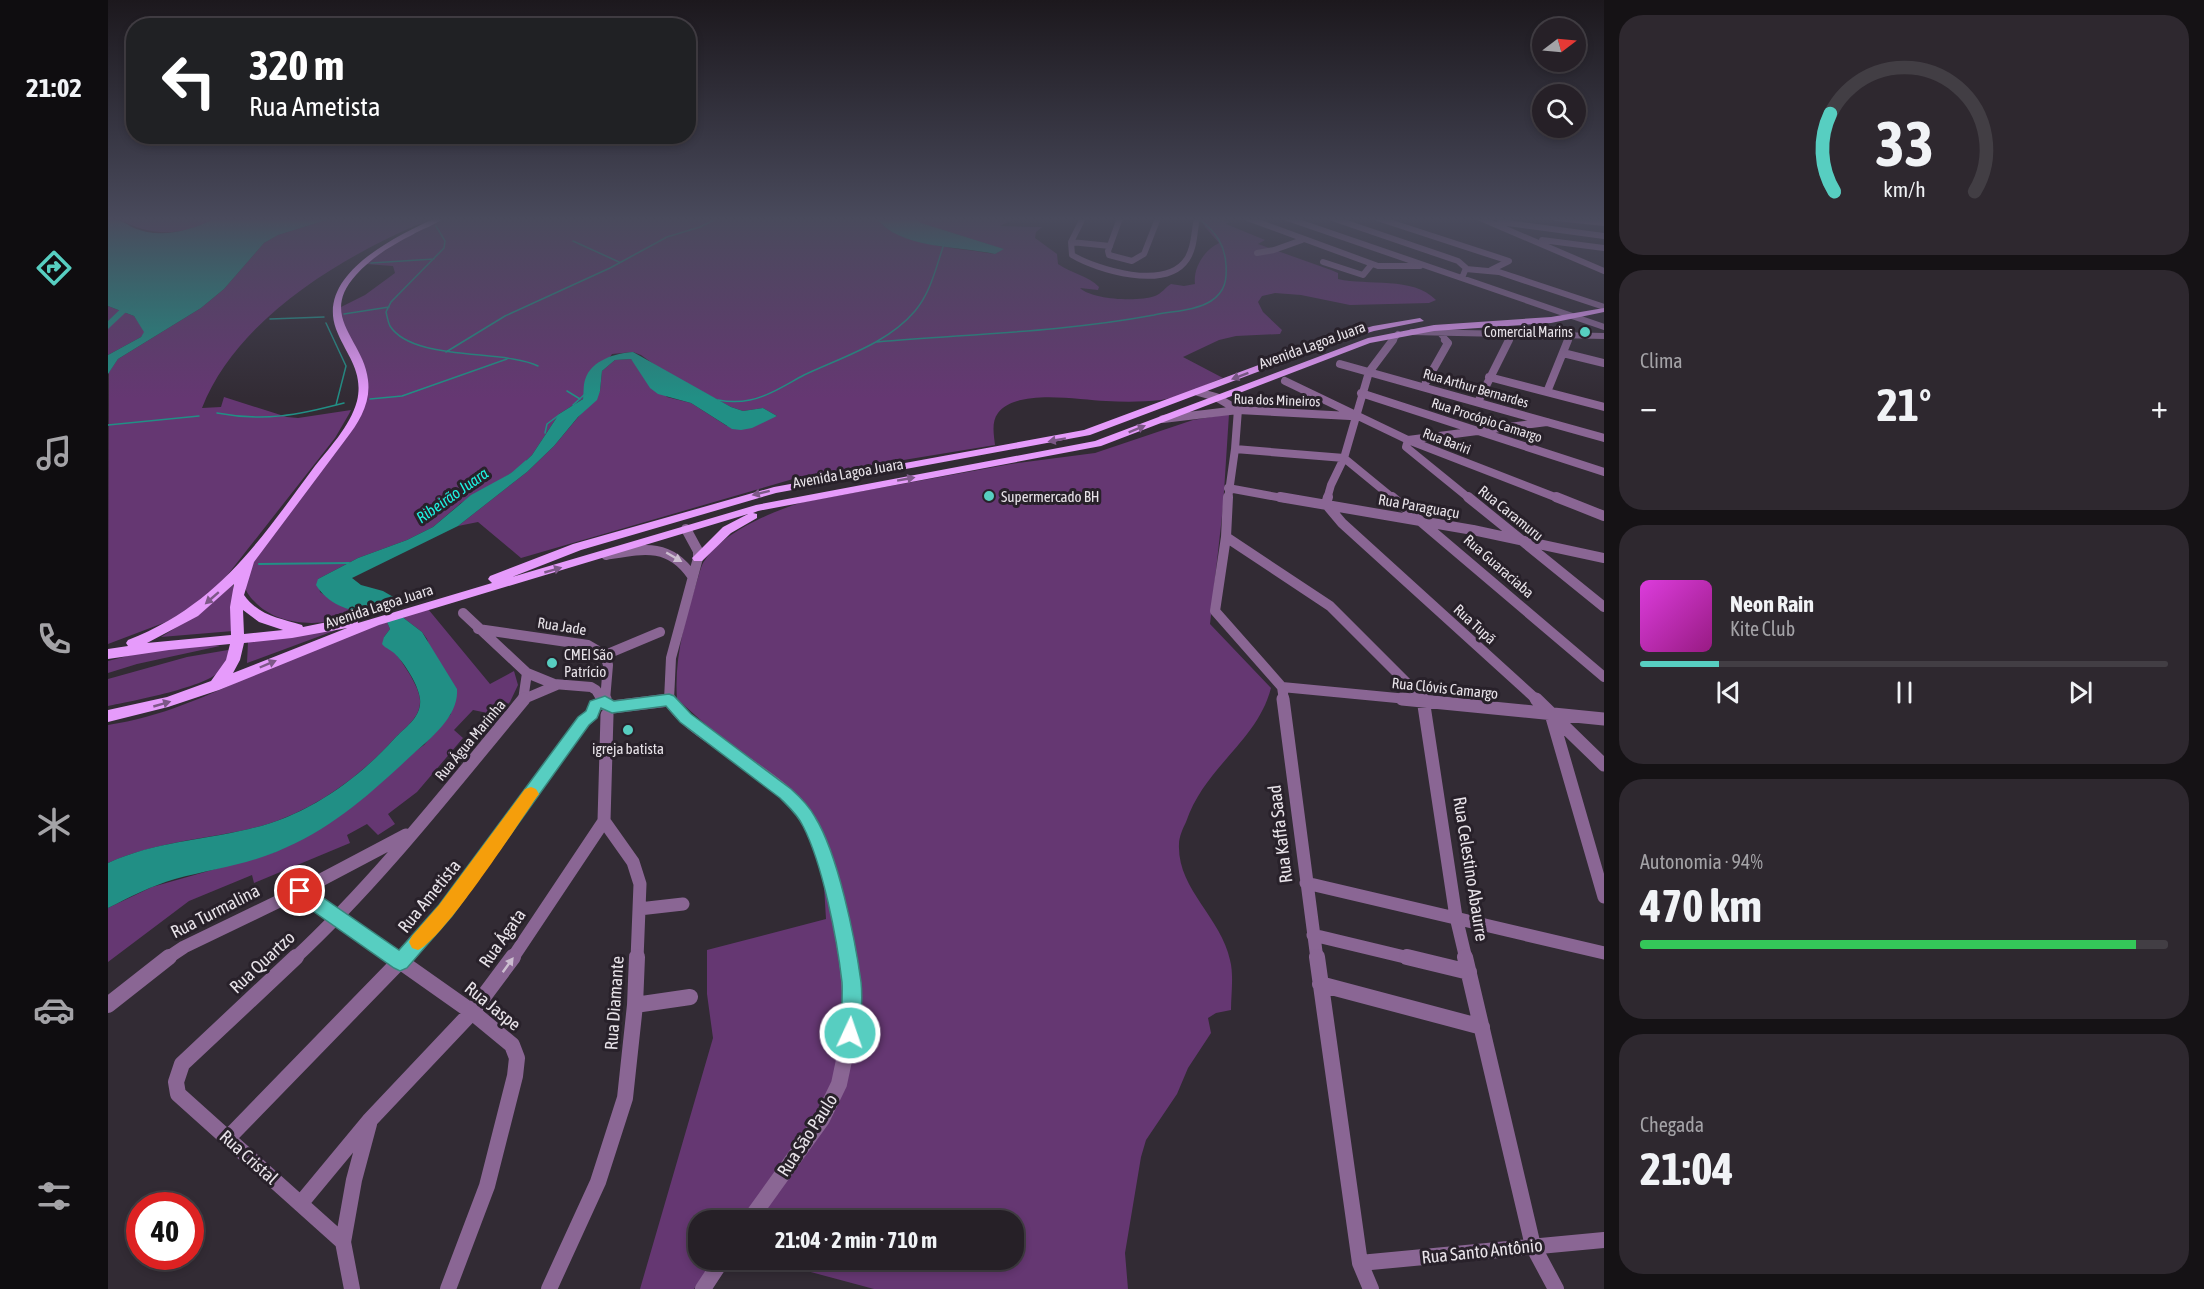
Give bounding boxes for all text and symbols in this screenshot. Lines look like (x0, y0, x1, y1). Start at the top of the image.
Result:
north arrow (1532, 18, 1586, 72)
map controls (1532, 18, 1586, 138)
text: 320 m (249, 41, 344, 89)
icon: left (150, 42, 228, 120)
text: 21:02 (26, 72, 82, 103)
button: search (1532, 84, 1586, 138)
text: Rua Ametista (249, 91, 381, 122)
text: 33 (1875, 108, 1933, 179)
text: km/h (1883, 177, 1925, 202)
icon: directions (33, 247, 75, 289)
street label: Avenida Lagoa Juara (1256, 318, 1368, 372)
place label: Comercial Marins (1484, 324, 1573, 340)
marker: Comercial Marins (1578, 325, 1592, 339)
text: Clima (1640, 349, 1683, 372)
street label: Rua Arthur Bernardes (1421, 365, 1531, 411)
one-way arrow (1231, 371, 1249, 381)
text: 21° (1877, 379, 1931, 431)
text: − (1640, 387, 1657, 425)
text: + (2151, 387, 2168, 425)
street label: Rua dos Mineiros (1233, 390, 1321, 410)
street label: Rua Procópio Camargo (1430, 395, 1544, 445)
one-way arrow (1129, 424, 1147, 434)
street label: Rua Bariri (1421, 425, 1473, 457)
icon: music (33, 432, 75, 474)
one-way arrow (1047, 435, 1066, 444)
street label: Avenida Lagoa Juara (791, 455, 905, 491)
water label: Ribeirão Juara (413, 463, 492, 526)
one-way arrow (897, 474, 916, 483)
street label: Rua Caramuru (1475, 482, 1547, 544)
one-way arrow (752, 488, 771, 498)
place label: Supermercado BH (1001, 488, 1100, 505)
marker: Supermercado BH (982, 489, 996, 503)
street label: Rua Paraguaçu (1377, 490, 1461, 522)
street label: Rua Guaraciaba (1461, 531, 1537, 601)
one-way arrow (666, 552, 683, 562)
one-way arrow (544, 565, 562, 574)
street label: Avenida Lagoa Juara (323, 581, 435, 631)
one-way arrow (205, 591, 220, 604)
text: Neon Rain (1730, 591, 1814, 617)
street label: Rua Tupã (1450, 601, 1500, 647)
street label: Rua Jade (536, 614, 588, 638)
text: Kite Club (1730, 617, 1795, 640)
icon: phone (33, 618, 75, 660)
place label: CMEI São Patrício (564, 646, 613, 680)
marker: CMEI São Patrício (545, 656, 559, 670)
one-way arrow (260, 659, 278, 669)
street label: Rua Clóvis Camargo (1391, 674, 1499, 702)
icon: previous (1712, 676, 1745, 709)
icon: pause (1888, 676, 1921, 709)
icon: next (2064, 676, 2097, 709)
street label: Rua Água Marinha (431, 696, 509, 784)
one-way arrow (153, 699, 171, 708)
marker: igreja batista (621, 723, 635, 737)
place label: igreja batista (592, 740, 664, 757)
street label: Rua Kaffa Saad (1264, 784, 1296, 884)
street label: Rua Celestino Abaurre (1449, 795, 1493, 943)
icon: climate (33, 804, 75, 846)
text: Autonomia · 94% (1640, 850, 1763, 873)
street label: Rua Ametista (393, 855, 465, 937)
pin (274, 865, 325, 916)
icon: arrive (283, 874, 316, 907)
street label: Rua Turmalina (167, 880, 263, 942)
text: 470 km (1640, 880, 1762, 932)
street label: Rua Ágata (474, 905, 530, 971)
street label: Rua Quartzo (225, 927, 299, 997)
street label: Rua Diamante (600, 955, 628, 1051)
one-way arrow (502, 958, 514, 974)
street label: Rua Jaspe (461, 977, 525, 1035)
icon: car (33, 989, 75, 1031)
position arrow (818, 1001, 882, 1065)
street label: Rua São Paulo (773, 1090, 841, 1180)
text: Chegada (1640, 1113, 1704, 1136)
street label: Rua Cristal (216, 1126, 282, 1189)
text: 21:04 (1640, 1143, 1734, 1195)
icon: filters (33, 1175, 75, 1217)
speed limit sign: 40 (126, 1192, 204, 1270)
text: 21:04 · 2 min · 710 m (775, 1227, 937, 1253)
street label: Rua Santo Antônio (1421, 1234, 1543, 1268)

